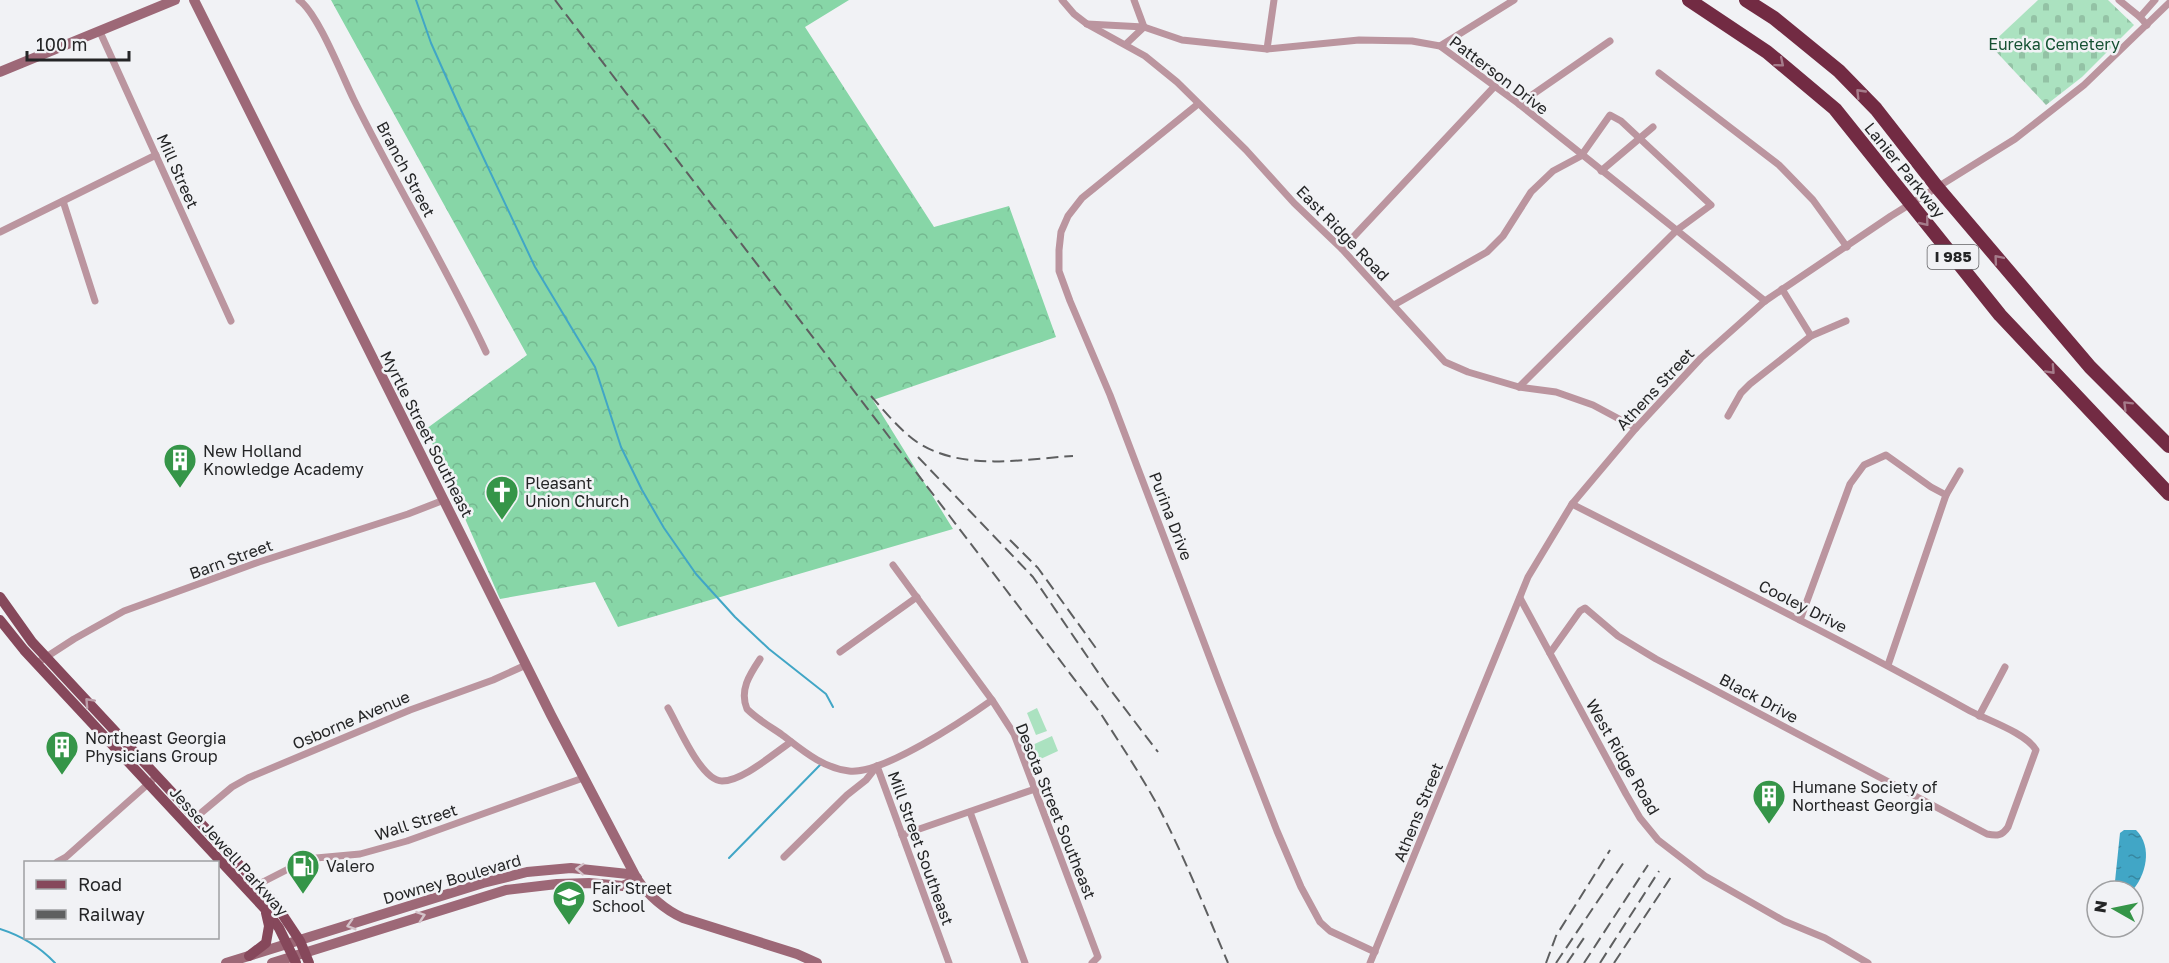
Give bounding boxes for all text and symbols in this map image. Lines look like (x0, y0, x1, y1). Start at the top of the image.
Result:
scale bar (27, 24, 129, 62)
street label: Patterson Drive (1445, 31, 1553, 119)
text: 100 m (36, 33, 87, 55)
park label: Eureka Cemetery (1988, 34, 2120, 54)
one-way arrow (1773, 56, 1784, 67)
one-way arrow (1857, 89, 1868, 100)
street label: Branch Street (372, 118, 440, 220)
street label: Lanier Parkway (1860, 118, 1950, 222)
street label: Mill Street (153, 131, 203, 211)
street label: East Ridge Road (1292, 181, 1394, 285)
one-way arrow (1917, 215, 1928, 226)
road number: I 985 (1928, 245, 1978, 269)
one-way arrow (1994, 255, 2005, 266)
street label: Athens Street (1612, 344, 1698, 434)
street label: Myrtle Street Southeast (376, 347, 478, 521)
one-way arrow (2044, 363, 2055, 374)
one-way arrow (2124, 401, 2134, 412)
place label: New Holland Knowledge Academy (203, 441, 364, 479)
building icon: New Holland Knowledge Academy (162, 442, 198, 489)
street label: Purina Drive (1145, 469, 1197, 563)
place label: Pleasant Union Church (525, 473, 629, 511)
church icon: Pleasant Union Church (484, 474, 520, 521)
street label: Barn Street (187, 535, 275, 583)
street label: Cooley Drive (1755, 575, 1851, 637)
street label: Black Drive (1716, 669, 1802, 727)
street label: Osborne Avenue (289, 686, 413, 754)
street label: West Ridge Road (1582, 696, 1664, 818)
one-way arrow (85, 698, 96, 709)
street label: Desota Street Southeast (1011, 720, 1101, 902)
place label: Northeast Georgia Physicians Group (85, 728, 226, 766)
building icon: Northeast Georgia Physicians Group (44, 729, 80, 776)
street label: Athens Street (1389, 759, 1447, 865)
street label: Mill Street Southeast (884, 768, 958, 928)
place label: Humane Society of Northeast Georgia (1792, 777, 1937, 815)
building icon: Humane Society of Northeast Georgia (1751, 778, 1787, 825)
street label: Jesse Jewell Parkway (165, 782, 293, 920)
street label: Wall Street (372, 799, 460, 845)
fuel station icon: Valero (285, 848, 321, 895)
street label: Downey Boulevard (381, 850, 523, 908)
place label: Valero (326, 856, 375, 876)
legend (24, 861, 219, 939)
one-way arrow (576, 863, 585, 876)
text: Road (78, 873, 122, 895)
place label: Fair Street School (592, 878, 672, 916)
school or university icon: Fair Street School (551, 879, 587, 926)
north arrow (2085, 879, 2145, 939)
text: N (2089, 899, 2111, 914)
text: Railway (78, 903, 145, 925)
one-way arrow (416, 911, 426, 923)
one-way arrow (346, 918, 357, 930)

